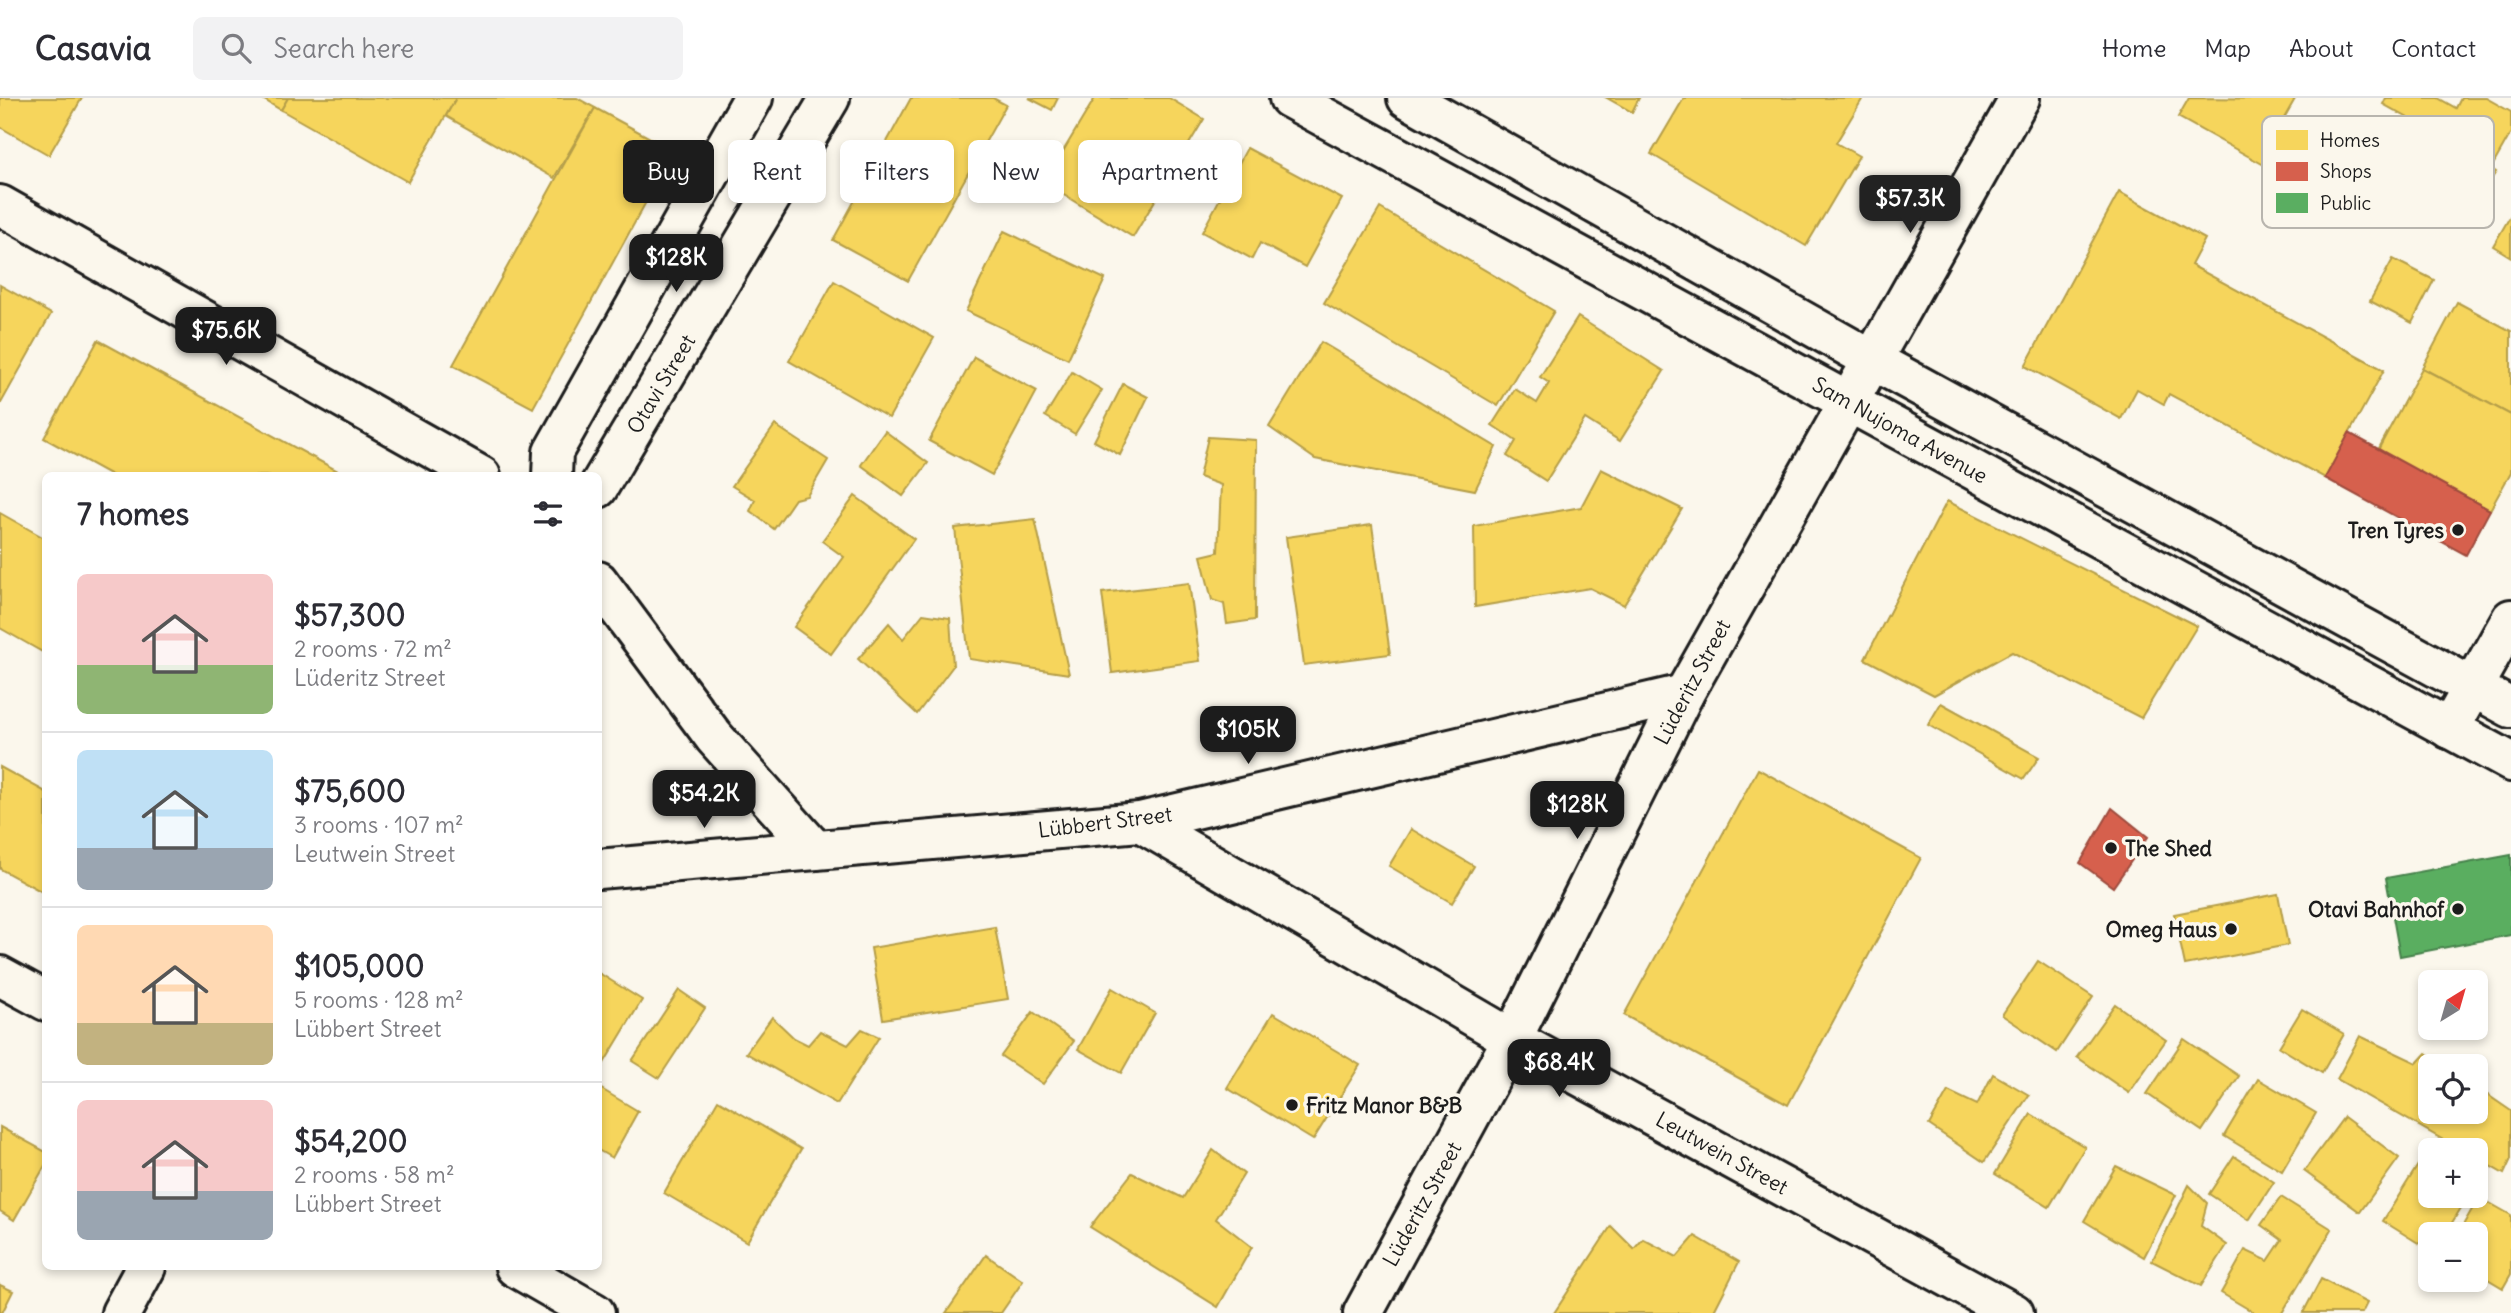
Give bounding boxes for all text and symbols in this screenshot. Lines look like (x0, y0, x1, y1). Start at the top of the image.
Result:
search box (193, 17, 683, 80)
text: Casavia (35, 27, 151, 69)
icon: search (217, 29, 255, 67)
text: Search here (273, 32, 414, 65)
text: Home (2102, 33, 2166, 63)
text: Map (2204, 33, 2251, 63)
text: About (2289, 33, 2353, 63)
text: Contact (2391, 33, 2476, 63)
legend (2262, 116, 2494, 228)
text: Homes (2320, 128, 2380, 152)
chip: Buy (623, 140, 714, 203)
chip: Rent (728, 140, 826, 203)
chip: Filters (840, 140, 954, 203)
chip: New (968, 140, 1064, 203)
chip: Apartment (1078, 140, 1242, 203)
text: Shops (2320, 159, 2372, 183)
pin: $57.3K (1853, 176, 1967, 235)
text: $57.3K (1875, 183, 1945, 212)
text: Public (2320, 191, 2371, 215)
pin: $128K (627, 234, 725, 294)
text: $128K (645, 242, 707, 271)
pin: $75.6K (169, 308, 283, 367)
text: $75.6K (191, 315, 261, 344)
street label: Otavi Street (621, 329, 701, 439)
street label: Sam Nujoma Avenue (1808, 371, 1992, 489)
text: 7 homes (77, 495, 189, 533)
icon: filters (529, 495, 567, 533)
place label: Tren Tyres (2348, 517, 2444, 544)
marker: Tren Tyres (2450, 522, 2466, 538)
text: $57,300 (294, 596, 405, 634)
icon: home (133, 602, 217, 686)
street label: Lüderitz Street (1648, 615, 1736, 749)
text: 2 rooms · 72 m² (294, 634, 452, 663)
text: Lüderitz Street (294, 663, 446, 692)
pin: $105K (1199, 706, 1297, 766)
text: $105K (1216, 714, 1280, 743)
pin: $54.2K (647, 770, 761, 830)
text: $75,600 (294, 772, 406, 810)
icon: home (133, 778, 217, 862)
text: $54.2K (669, 778, 739, 807)
pin: $128K (1528, 782, 1626, 841)
text: $128K (1546, 789, 1608, 818)
street label: Lübbert Street (1037, 800, 1173, 844)
text: 3 rooms · 107 m² (294, 810, 464, 839)
place label: The Shed (2125, 835, 2213, 862)
text: Leutwein Street (294, 839, 455, 868)
marker: The Shed (2103, 840, 2119, 856)
place label: Otavi Bahnhof (2308, 896, 2445, 923)
marker: Otavi Bahnhof (2450, 901, 2466, 917)
place label: Omeg Haus (2106, 916, 2217, 943)
marker: Omeg Haus (2223, 921, 2239, 937)
text: $105,000 (294, 947, 425, 985)
icon: home (133, 953, 217, 1037)
north arrow (2418, 970, 2488, 1040)
map controls (2418, 970, 2488, 1292)
text: 5 rooms · 128 m² (294, 985, 464, 1014)
text: Lübbert Street (294, 1014, 441, 1043)
pin: $68.4K (1502, 1040, 1616, 1099)
text: $68.4K (1523, 1047, 1595, 1076)
button: locate (2418, 1054, 2488, 1124)
place label: Fritz Manor B&B (1306, 1092, 1463, 1119)
marker: Fritz Manor B&B (1284, 1097, 1300, 1113)
street label: Leutwein Street (1651, 1106, 1793, 1200)
text: $54,200 (294, 1122, 407, 1160)
icon: home (133, 1128, 217, 1212)
street label: Lüderitz Street (1377, 1137, 1467, 1271)
button: + (2418, 1138, 2488, 1208)
text: 2 rooms · 58 m² (294, 1160, 455, 1189)
text: Lübbert Street (294, 1189, 441, 1218)
button: − (2418, 1222, 2488, 1292)

